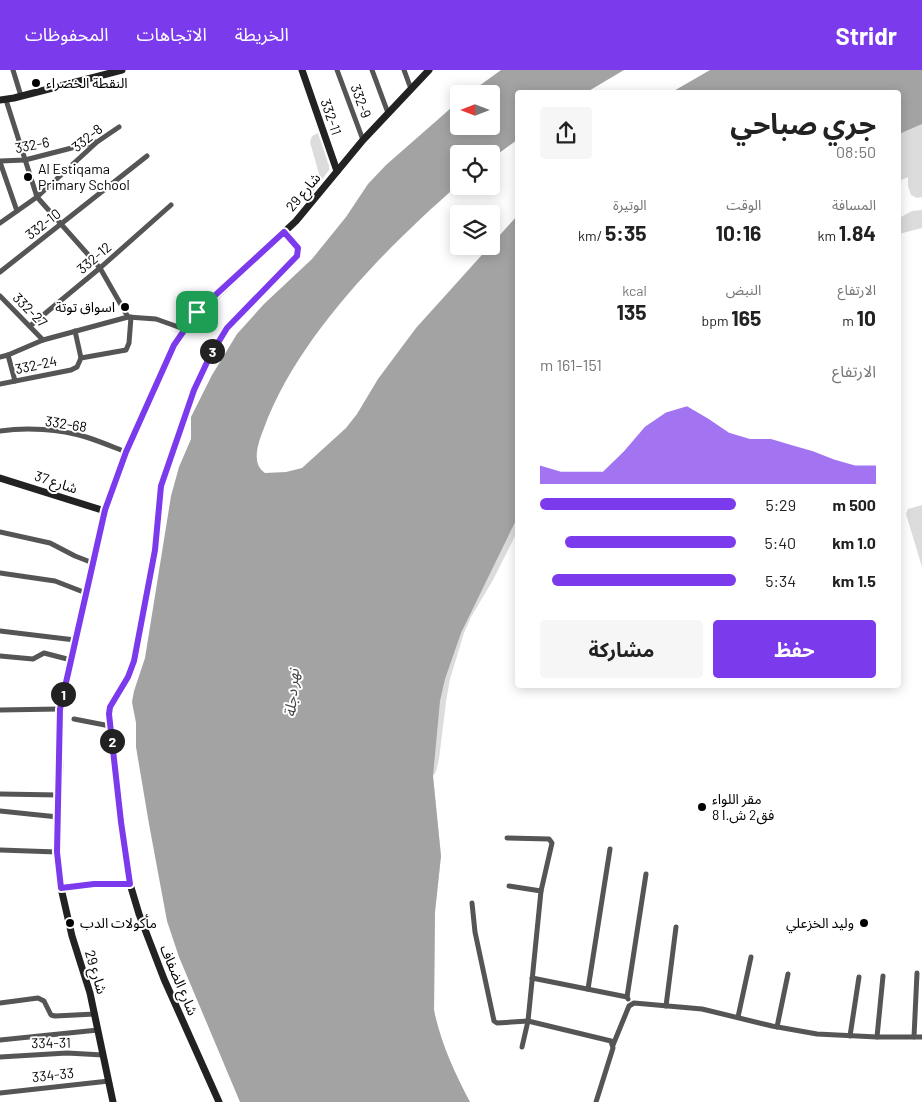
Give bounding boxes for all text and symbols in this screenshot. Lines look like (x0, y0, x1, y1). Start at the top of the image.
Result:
text: Stridr (836, 21, 897, 50)
text: المحفوظات (25, 23, 109, 45)
text: الاتجاهات (137, 23, 207, 45)
text: الخريطة (235, 23, 289, 45)
place label: النقطة الخضراء (46, 74, 128, 92)
marker: النقطة الخضراء (30, 77, 42, 89)
street label: 332-9 (348, 82, 375, 120)
north arrow (450, 85, 500, 135)
map controls (450, 85, 500, 255)
street label: 332-11 (317, 96, 346, 137)
text: جري صباحي (730, 106, 876, 140)
button: share (540, 107, 592, 159)
street label: 332-8 (68, 120, 106, 155)
street label: 332-6 (13, 133, 51, 156)
text: 08:50 (836, 142, 876, 161)
button: locate (450, 145, 500, 195)
place label: Al Estiqama Primary School (38, 160, 130, 193)
street label: شارع 29 (282, 169, 326, 216)
marker: Al Estiqama Primary School (22, 171, 34, 183)
text: الوتيرة (613, 196, 647, 213)
text: الوقت (726, 196, 761, 213)
text: المسافة (832, 196, 876, 213)
street label: 332-10 (22, 205, 64, 243)
button: layers (450, 205, 500, 255)
text: 5:35 (605, 220, 647, 245)
text: 10:16 (716, 220, 761, 245)
text: 1.84 (839, 220, 876, 245)
text: /km (578, 227, 605, 244)
text: km (817, 227, 839, 244)
street label: 332-12 (73, 238, 114, 277)
text: النبض (726, 281, 761, 298)
text: الارتفاع (838, 281, 876, 298)
text: kcal (622, 282, 647, 299)
street label: 332-27 (10, 289, 51, 331)
pin (176, 291, 218, 333)
place label: اسواق توتة (55, 298, 115, 316)
icon: arrive (183, 298, 211, 326)
text: 135 (617, 299, 647, 324)
marker: اسواق توتة (119, 301, 131, 313)
text: 165 (731, 305, 761, 330)
text: 10 (857, 305, 876, 330)
text: bpm (702, 312, 731, 329)
text: m (842, 312, 857, 329)
pin: 3 (200, 338, 224, 364)
text: 3 (209, 343, 216, 360)
street label: 332-24 (13, 352, 59, 377)
text: 151–161 m (540, 355, 602, 374)
text: الارتفاع (832, 361, 876, 380)
street label: 332-68 (44, 412, 88, 435)
street label: شارع 37 (32, 467, 80, 499)
text: 5:29 (765, 495, 796, 514)
text: 500 m (833, 495, 876, 514)
text: 5:40 (764, 533, 796, 552)
text: 1.0 km (832, 533, 876, 552)
text: 5:34 (765, 571, 796, 590)
text: 1.5 km (832, 571, 876, 590)
button: مشاركة (540, 620, 703, 678)
button: حفظ (713, 620, 876, 678)
water label: نهر دجلة (280, 666, 303, 718)
pin: 1 (50, 682, 76, 706)
text: 1 (61, 686, 66, 703)
pin: 2 (100, 728, 124, 754)
text: 2 (109, 733, 116, 750)
place label: مقر اللواء 8 فق2 ش.ا (712, 790, 774, 825)
marker: مقر اللواء 8 فق2 ش.ا (696, 801, 708, 813)
place label: مأكولات الدب (80, 914, 157, 932)
place label: وليد الخزعلي (786, 914, 854, 934)
marker: مأكولات الدب (64, 917, 76, 929)
marker: وليد الخزعلي (858, 917, 870, 929)
street label: شارع الضفاف (154, 942, 202, 1019)
street label: شارع 29 (79, 948, 111, 997)
street label: 334-31 (31, 1034, 71, 1051)
street label: 334-33 (31, 1064, 75, 1085)

